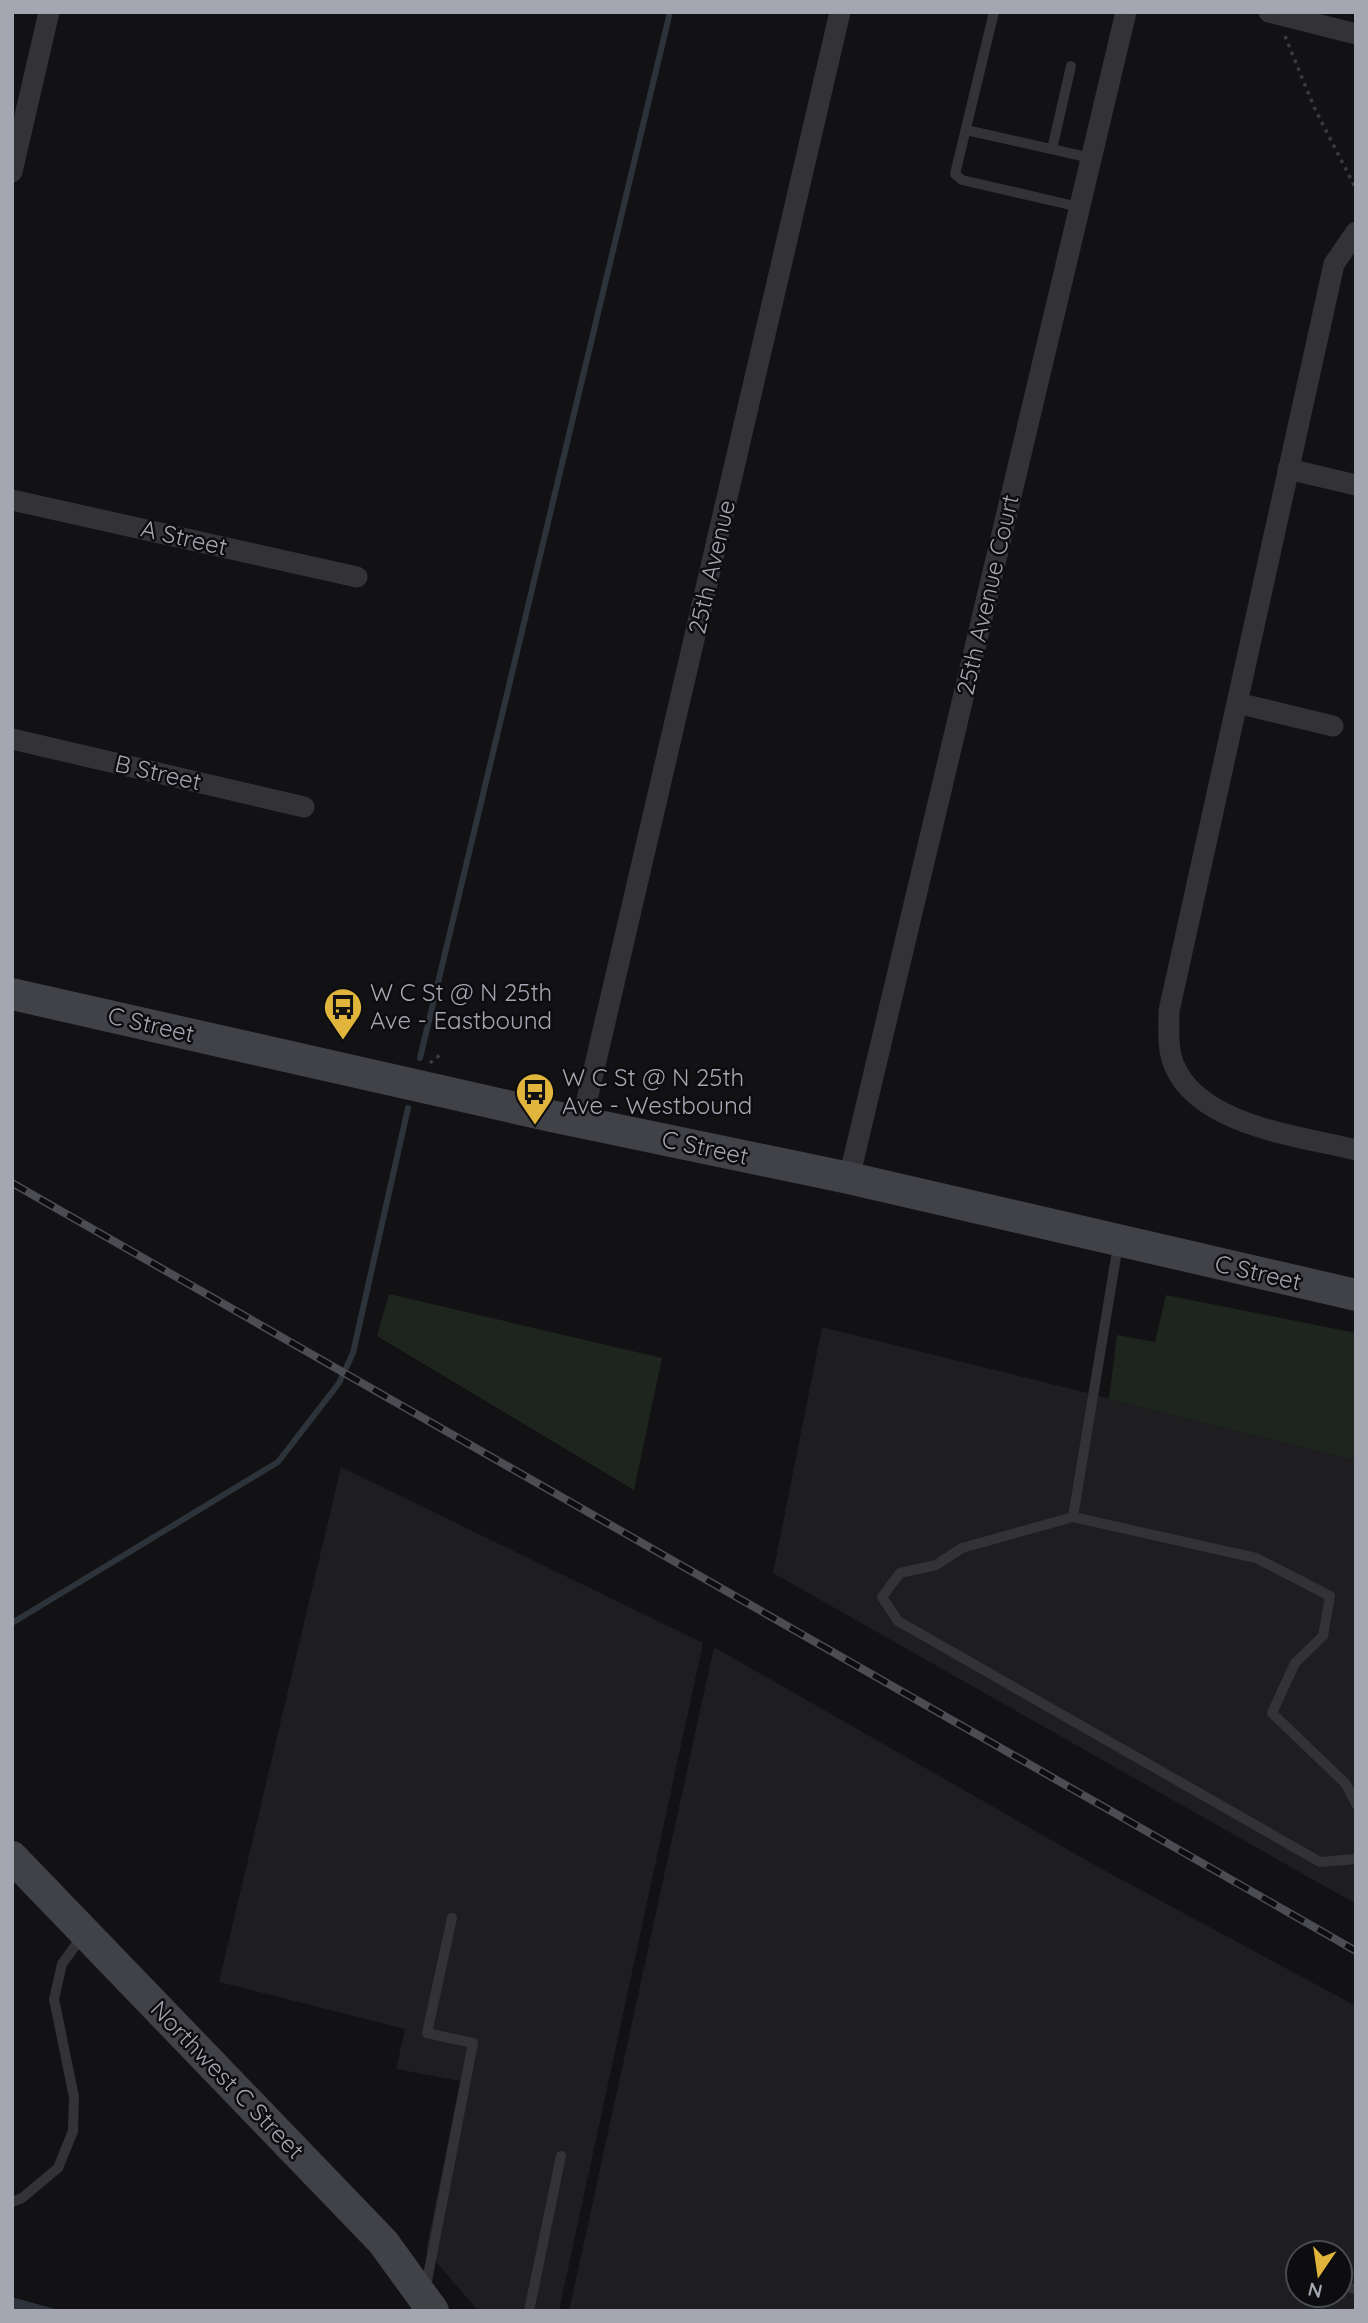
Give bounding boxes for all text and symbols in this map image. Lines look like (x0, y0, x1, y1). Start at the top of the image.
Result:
street label: 25th Avenue Court (949, 492, 1025, 698)
street label: 25th Avenue (681, 497, 741, 637)
street label: A Street (138, 513, 230, 562)
street label: B Street (112, 748, 204, 797)
place label: W C St @ N 25th Ave - Eastbound (370, 977, 552, 1035)
bus stop icon: W C St @ N 25th Ave - Eastbound (322, 986, 364, 1041)
street label: C Street (105, 1000, 197, 1049)
place label: W C St @ N 25th Ave - Westbound (562, 1062, 752, 1120)
bus stop icon: W C St @ N 25th Ave - Westbound (514, 1071, 556, 1126)
street label: C Street (659, 1123, 751, 1171)
street label: C Street (1212, 1248, 1304, 1297)
street label: Northwest C Street (145, 1994, 311, 2165)
north arrow (1284, 2239, 1354, 2309)
text: N (1306, 2277, 1325, 2304)

